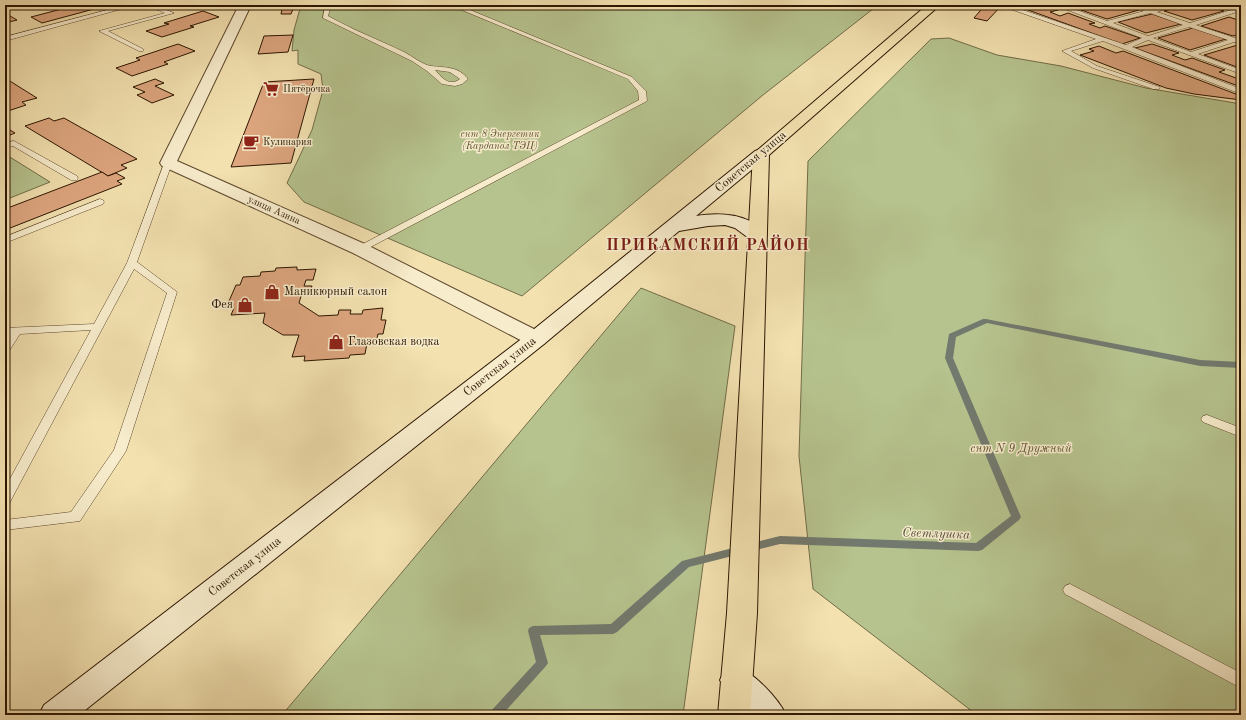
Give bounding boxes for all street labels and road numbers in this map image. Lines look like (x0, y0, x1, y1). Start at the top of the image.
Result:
street label: Советская улица (713, 129, 789, 195)
street label: улица Азина (246, 194, 302, 226)
street label: Советская улица (461, 335, 539, 399)
street label: Советская улица (206, 535, 284, 599)

